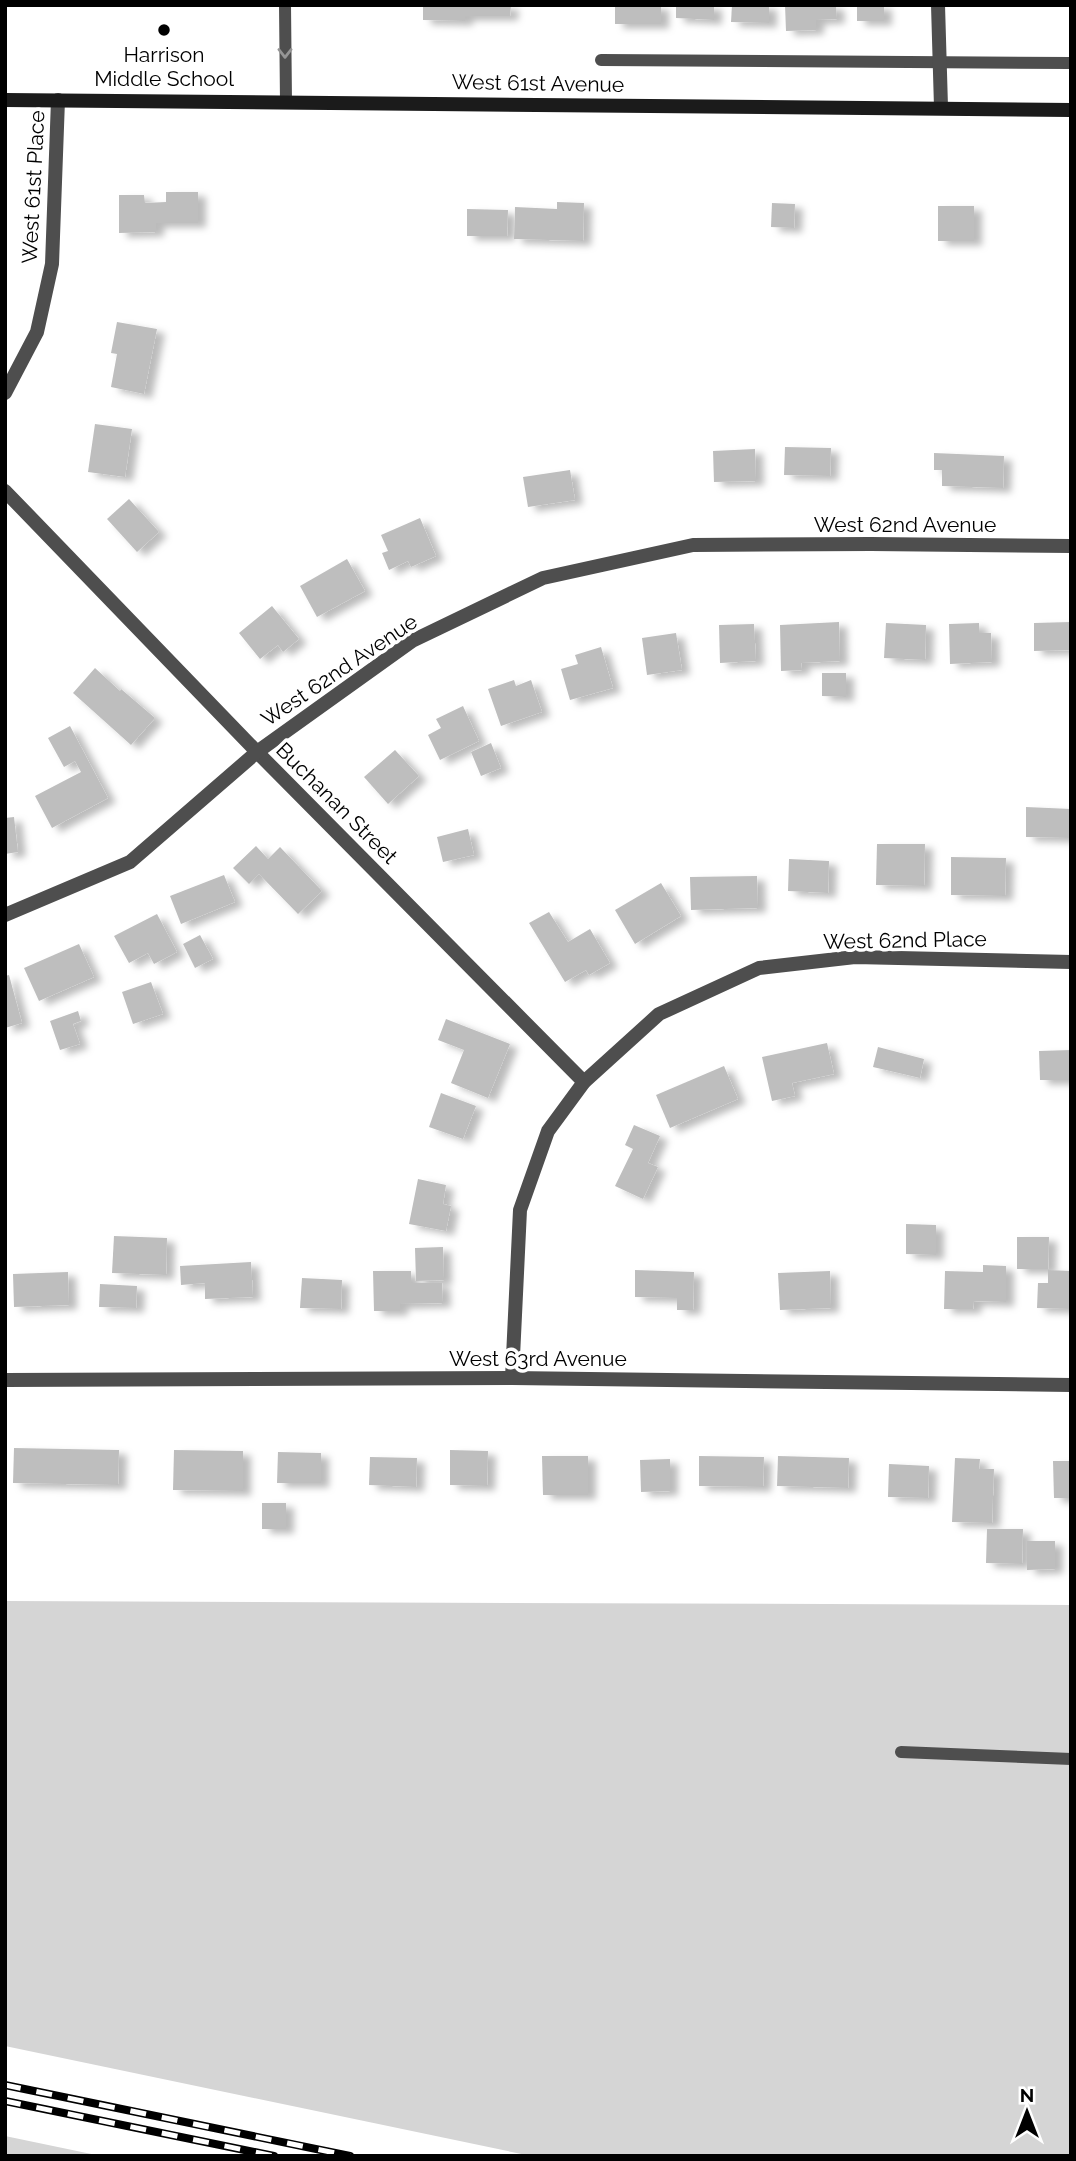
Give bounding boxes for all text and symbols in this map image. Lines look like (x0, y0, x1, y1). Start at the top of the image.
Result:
marker: Harrison Middle School (156, 22, 172, 38)
place label: Harrison Middle School (94, 42, 234, 91)
one-way arrow (277, 49, 293, 59)
street label: West 61st Avenue (451, 69, 625, 97)
street label: West 61st Place (16, 110, 50, 264)
street label: West 62nd Avenue (814, 512, 996, 537)
street label: West 62nd Avenue (256, 609, 422, 731)
street label: Buchanan Street (271, 737, 403, 869)
street label: West 62nd Place (823, 926, 987, 954)
street label: West 63rd Avenue (449, 1346, 627, 1371)
north arrow (992, 2077, 1062, 2147)
text: N (1020, 2084, 1034, 2106)

